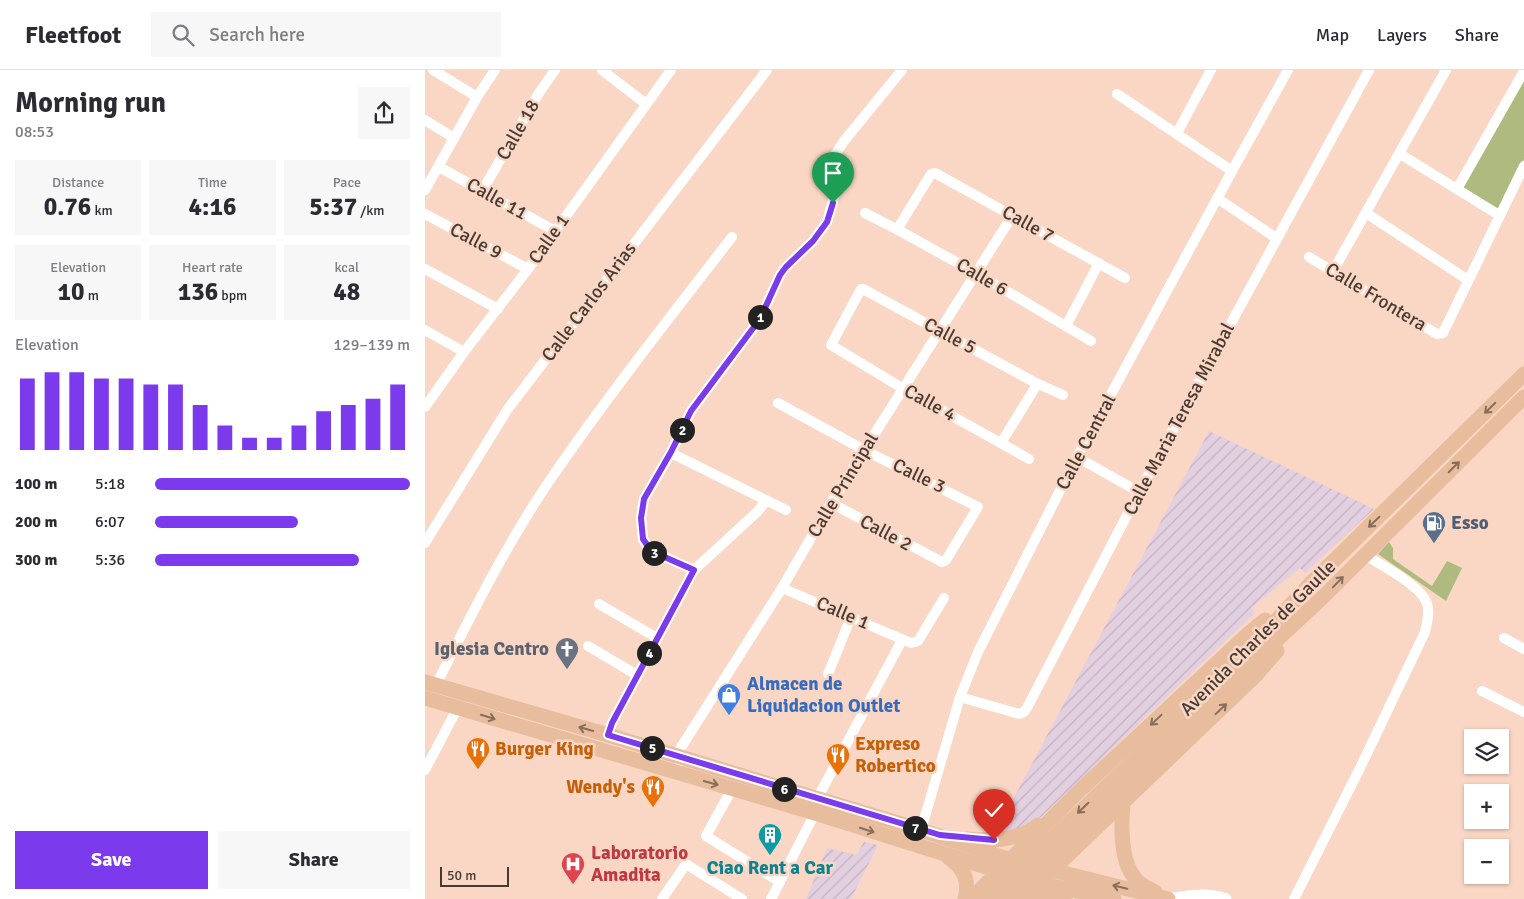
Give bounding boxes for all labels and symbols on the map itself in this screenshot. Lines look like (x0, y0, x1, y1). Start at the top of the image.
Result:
street label: Calle 18 (491, 95, 545, 165)
pin (812, 152, 854, 203)
street label: Calle 11 (462, 173, 532, 225)
street label: Calle 7 (998, 200, 1058, 248)
street label: Calle 1 (523, 209, 575, 269)
street label: Calle 9 (446, 217, 506, 265)
street label: Calle Carlos Arias (536, 238, 642, 366)
street label: Calle 6 (952, 253, 1012, 301)
street label: Calle Frontera (1321, 257, 1431, 337)
pin: 1 (747, 304, 773, 330)
street label: Calle 5 (920, 312, 980, 360)
street label: Calle Maria Teresa Mirabal (1118, 319, 1240, 519)
street label: Calle 4 (900, 379, 960, 427)
street label: Calle Central (1051, 390, 1121, 494)
one-way arrow (1483, 402, 1496, 414)
pin: 2 (669, 418, 695, 442)
street label: Calle Principal (802, 428, 884, 542)
street label: Calle 3 (889, 453, 949, 499)
one-way arrow (1447, 461, 1460, 473)
street label: Calle 2 (856, 509, 916, 557)
fuel station icon: Esso (1421, 510, 1447, 544)
place label: Esso (1451, 511, 1489, 535)
one-way arrow (1368, 516, 1380, 528)
pin: 3 (641, 540, 667, 566)
street label: Avenida Charles de Gaulle (1175, 555, 1341, 721)
one-way arrow (1332, 576, 1345, 588)
street label: Calle 1 (813, 591, 873, 635)
church icon: Iglesia Centro (554, 636, 580, 670)
place label: Iglesia Centro (434, 637, 549, 661)
pin: 4 (637, 640, 661, 666)
place label: Almacen de Liquidacion Outlet (747, 672, 900, 718)
shop icon: Almacen de Liquidacion Outlet (716, 682, 742, 716)
one-way arrow (1214, 703, 1227, 715)
one-way arrow (480, 712, 496, 722)
one-way arrow (1150, 714, 1163, 725)
one-way arrow (579, 723, 595, 733)
place label: Expreso Robertico (855, 732, 936, 778)
restaurant icon: Burger King (465, 736, 491, 770)
pin: 5 (639, 736, 665, 760)
place label: Burger King (495, 737, 594, 761)
restaurant icon: Expreso Robertico (825, 742, 851, 776)
restaurant icon: Wendy's (640, 774, 666, 808)
place label: Wendy's (566, 775, 635, 799)
pin: 6 (771, 776, 797, 802)
one-way arrow (703, 779, 719, 789)
pin (973, 789, 1015, 840)
one-way arrow (1077, 802, 1090, 814)
pin: 7 (903, 816, 927, 840)
building icon: Ciao Rent a Car (757, 822, 783, 856)
one-way arrow (858, 826, 874, 835)
place label: Laboratorio Amadita (591, 841, 688, 887)
hospital icon: Laboratorio Amadita (560, 851, 586, 885)
place label: Ciao Rent a Car (707, 856, 834, 880)
scale bar (440, 864, 509, 887)
one-way arrow (1112, 882, 1128, 891)

